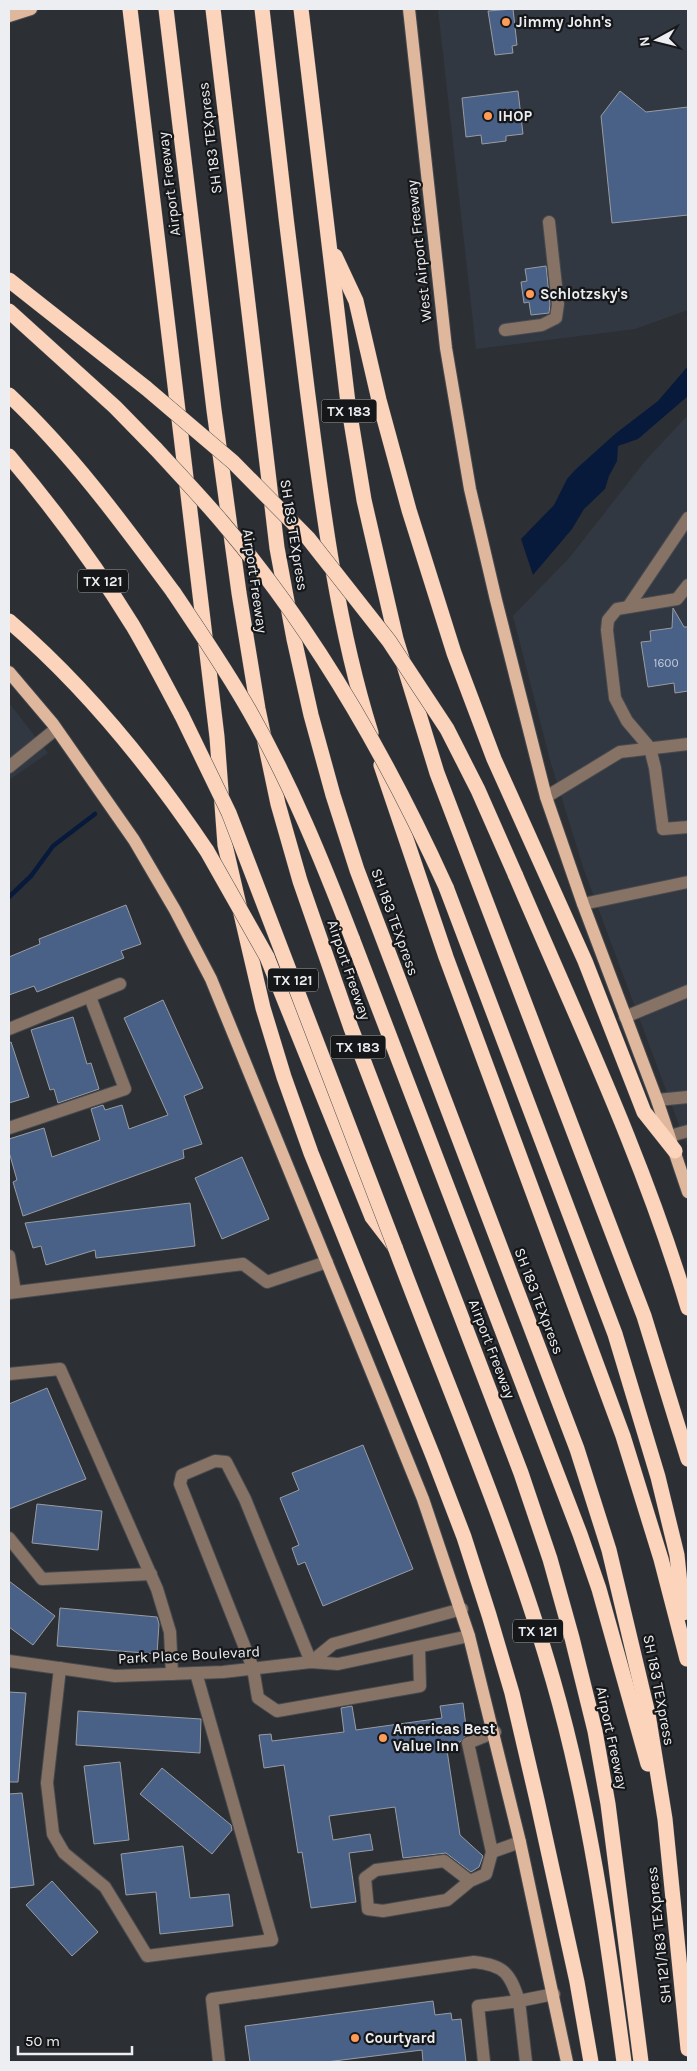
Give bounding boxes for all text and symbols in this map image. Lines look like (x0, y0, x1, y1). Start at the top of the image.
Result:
place label: Jimmy John's (516, 13, 612, 31)
north arrow (632, 15, 682, 65)
marker: Jimmy John's (500, 16, 512, 28)
text: N (636, 36, 654, 48)
street label: SH 183 TEXpress (194, 81, 226, 195)
place label: IHOP (498, 107, 532, 125)
marker: IHOP (482, 110, 494, 122)
street label: Airport Freeway (154, 131, 184, 237)
street label: West Airport Freeway (403, 179, 435, 323)
place label: Schlotzsky's (540, 285, 628, 303)
marker: Schlotzsky's (524, 288, 536, 300)
road number: TX 183 (322, 400, 376, 422)
street label: SH 183 TEXpress (276, 478, 312, 592)
street label: Airport Freeway (239, 528, 271, 634)
road number: TX 121 (78, 570, 128, 592)
house number: 1600 (653, 656, 679, 670)
street label: SH 183 TEXpress (367, 866, 423, 978)
street label: Airport Freeway (323, 917, 375, 1023)
road number: TX 121 (268, 968, 318, 992)
road number: TX 183 (330, 1036, 386, 1058)
street label: SH 183 TEXpress (510, 1245, 568, 1357)
street label: Airport Freeway (465, 1297, 519, 1401)
road number: TX 121 (513, 1620, 563, 1642)
street label: SH 183 TEXpress (639, 1633, 679, 1747)
street label: Park Place Boulevard (117, 1642, 261, 1668)
street label: Airport Freeway (592, 1685, 632, 1791)
place label: Americas Best Value Inn (393, 1720, 495, 1755)
marker: Americas Best Value Inn (377, 1732, 389, 1744)
street label: SH 121/183 TEXpress (643, 1866, 675, 2004)
scale bar (18, 2024, 131, 2056)
place label: Courtyard (365, 2029, 436, 2047)
text: 50 m (25, 2032, 60, 2050)
marker: Courtyard (349, 2032, 361, 2044)

